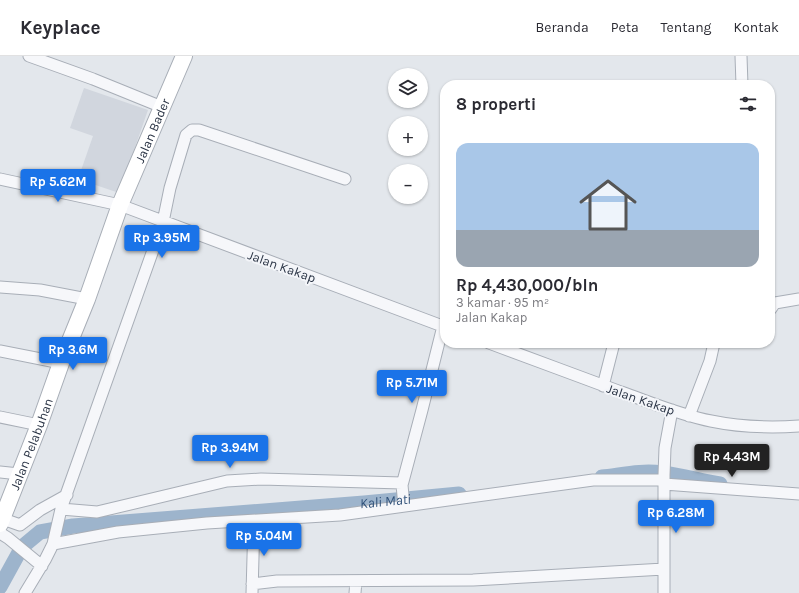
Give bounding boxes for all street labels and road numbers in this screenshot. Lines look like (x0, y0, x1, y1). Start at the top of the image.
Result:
street label: Jalan Bader (132, 96, 173, 165)
street label: Jalan Kakap (246, 247, 318, 286)
street label: Jalan Kakap (605, 381, 677, 418)
street label: Jalan Pelabuhan (7, 396, 56, 492)

